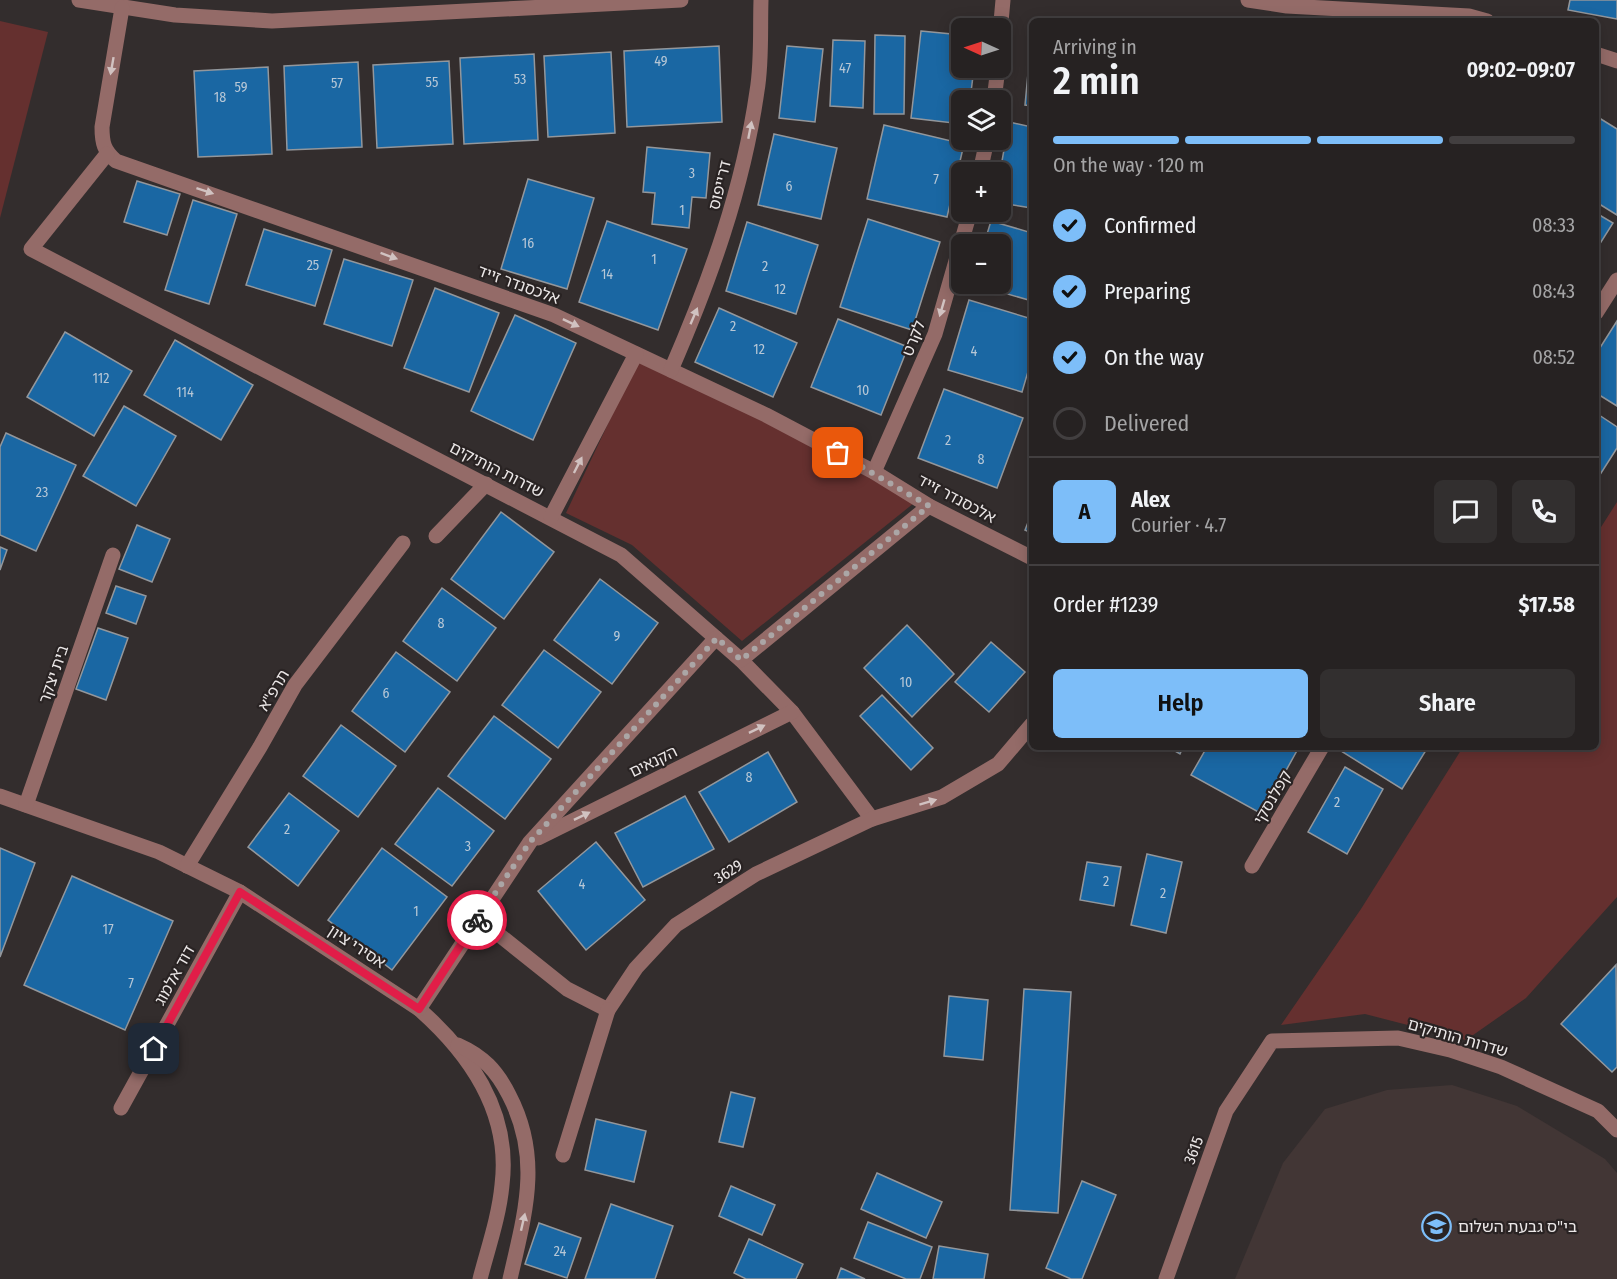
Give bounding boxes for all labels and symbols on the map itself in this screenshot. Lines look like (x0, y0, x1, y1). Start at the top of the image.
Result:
north arrow (951, 18, 1011, 78)
house number: 49 (654, 53, 668, 70)
one-way arrow (108, 57, 117, 76)
house number: 47 (839, 60, 851, 77)
house number: 53 (514, 71, 526, 88)
house number: 55 (426, 74, 438, 91)
house number: 57 (331, 75, 343, 92)
house number: 59 (234, 79, 248, 96)
house number: 18 (214, 89, 226, 106)
one-way arrow (746, 120, 755, 139)
street label: דרייפוס (704, 158, 735, 212)
house number: 3 (689, 165, 695, 182)
house number: 7 (933, 171, 939, 188)
house number: 6 (786, 178, 793, 195)
one-way arrow (196, 187, 214, 197)
house number: 1 (679, 202, 685, 219)
house number: 16 (522, 235, 534, 252)
one-way arrow (380, 251, 398, 261)
house number: 1 (651, 251, 657, 268)
house number: 25 (307, 257, 319, 274)
house number: 2 (762, 258, 768, 275)
street label: אלכסנדר זייד (475, 261, 562, 308)
house number: 14 (601, 266, 613, 283)
house number: 12 (774, 281, 786, 298)
one-way arrow (937, 299, 946, 317)
one-way arrow (689, 307, 699, 325)
house number: 2 (730, 318, 736, 335)
street label: לקרט (898, 318, 929, 359)
one-way arrow (563, 319, 580, 328)
house number: 12 (753, 341, 765, 358)
house number: 4 (971, 343, 978, 360)
house number: 112 (93, 370, 109, 387)
house number: 10 (857, 382, 869, 399)
house number: 114 (176, 384, 194, 401)
pin (812, 427, 863, 478)
house number: 2 (945, 432, 951, 449)
street label: שדרות הותיקים (446, 438, 547, 501)
house number: 8 (978, 451, 985, 468)
one-way arrow (574, 457, 583, 474)
street label: אלכסנדר זייד (914, 470, 999, 527)
house number: 23 (36, 484, 48, 501)
house number: 8 (438, 615, 445, 632)
house number: 9 (614, 628, 621, 645)
street label: בית יצקר (35, 643, 72, 706)
street label: תרפ"א (254, 666, 293, 714)
house number: 10 (900, 674, 912, 691)
house number: 6 (383, 685, 390, 702)
one-way arrow (748, 724, 765, 734)
street label: הקנאים (626, 742, 680, 781)
street label: קפלנסקי (1249, 767, 1295, 828)
house number: 8 (746, 769, 753, 786)
house number: 2 (1334, 794, 1340, 811)
one-way arrow (919, 797, 937, 806)
one-way arrow (573, 811, 591, 821)
house number: 2 (284, 821, 290, 838)
house number: 3 (465, 838, 471, 855)
street label: 3629 (711, 855, 746, 887)
house number: 2 (1103, 873, 1109, 890)
house number: 4 (579, 876, 586, 893)
house number: 2 (1160, 885, 1166, 902)
courier (447, 890, 507, 950)
house number: 1 (413, 903, 419, 920)
house number: 17 (102, 921, 114, 938)
street label: אסירי ציון (324, 921, 389, 972)
street label: דוד אלמוג (150, 942, 199, 1009)
house number: 7 (128, 975, 134, 992)
street label: שדרות הותיקים (1406, 1014, 1510, 1061)
pin (128, 1023, 179, 1074)
street label: 3615 (1180, 1134, 1207, 1167)
school or university icon: בי"ס גבעת השלום (1421, 1210, 1453, 1242)
one-way arrow (519, 1213, 529, 1231)
place label: בי"ס גבעת השלום (1458, 1217, 1577, 1236)
house number: 24 (554, 1243, 567, 1260)

